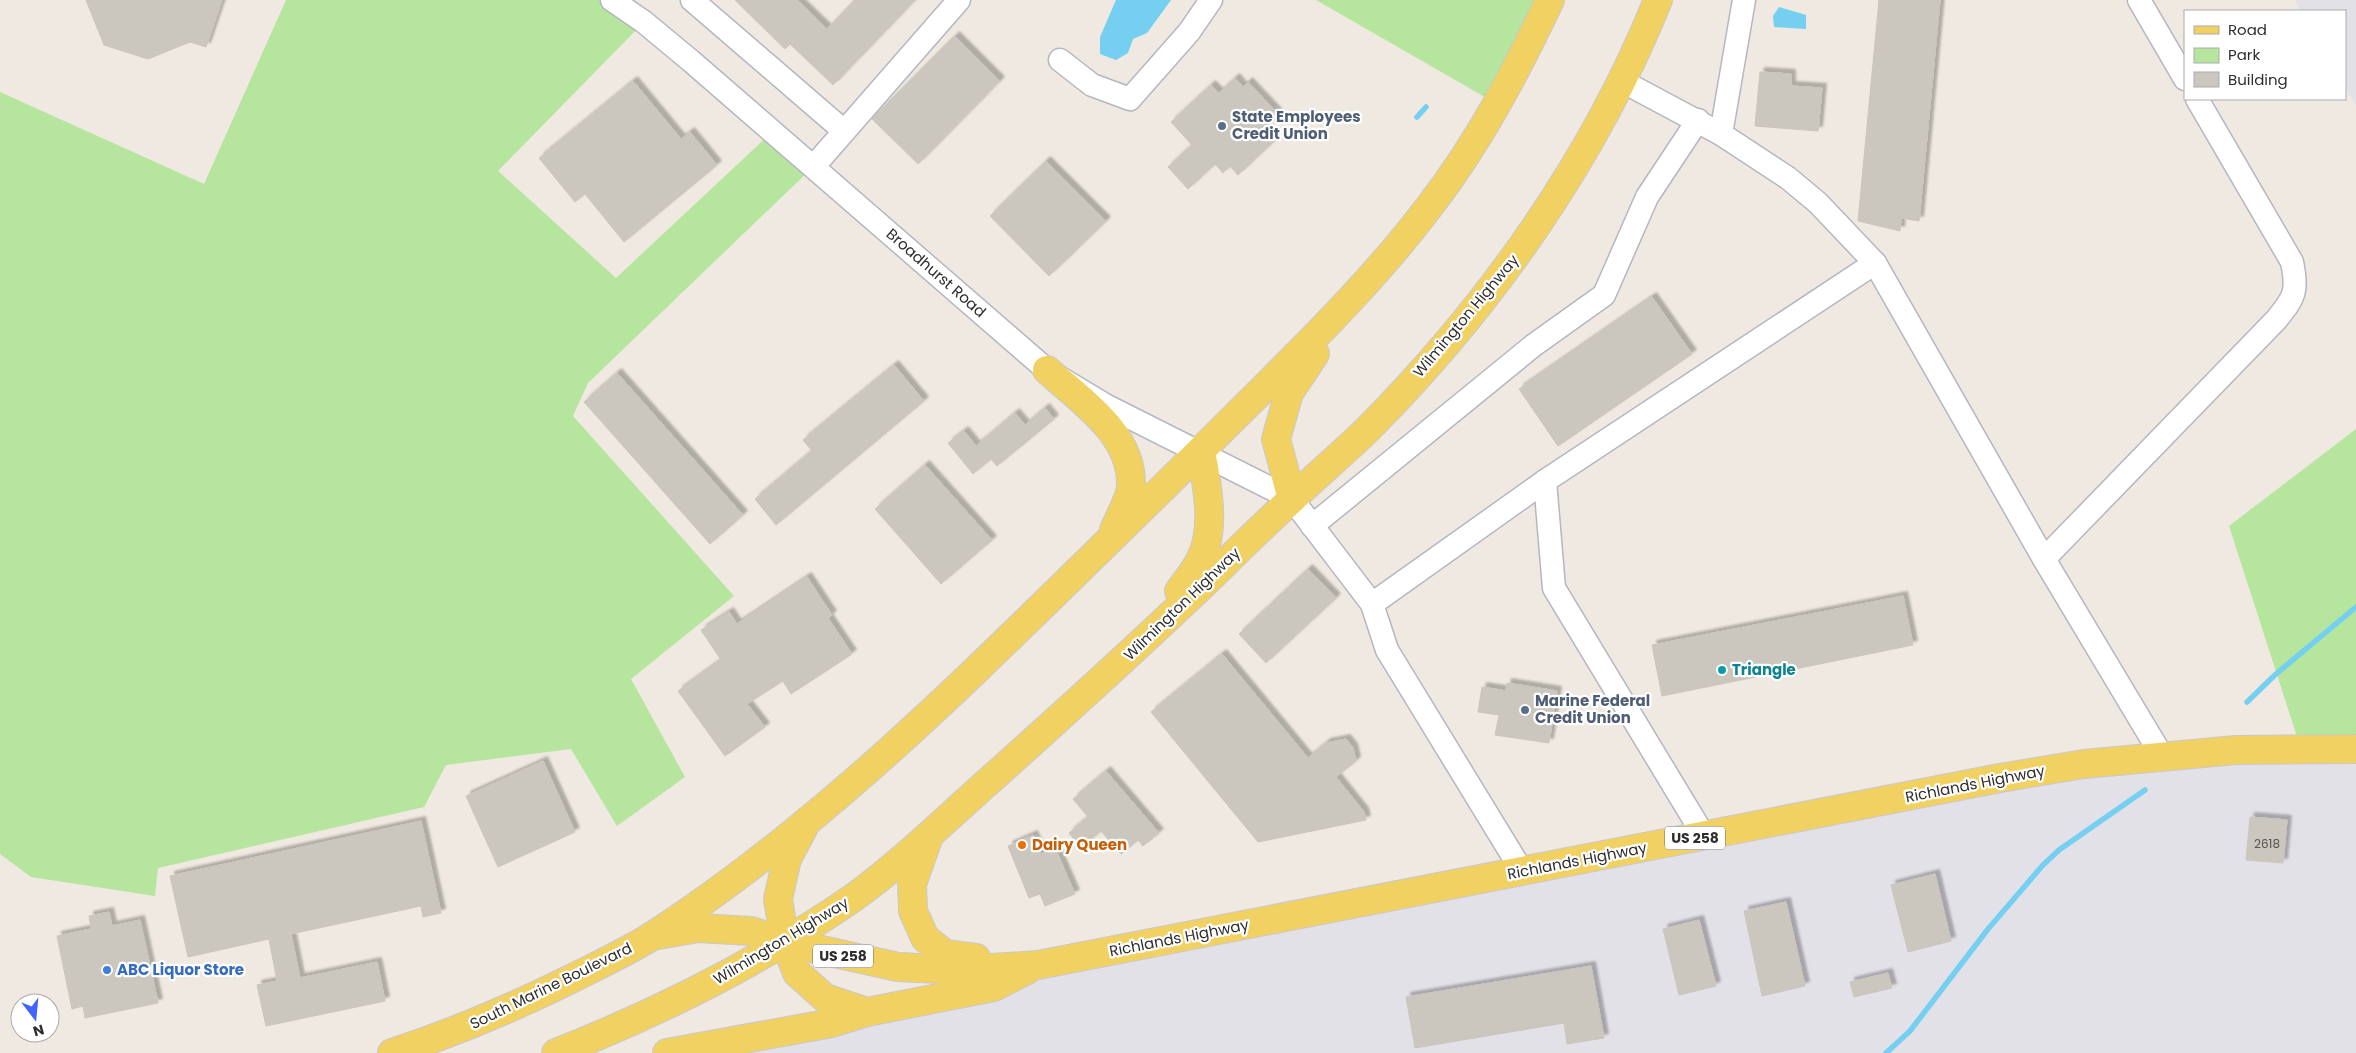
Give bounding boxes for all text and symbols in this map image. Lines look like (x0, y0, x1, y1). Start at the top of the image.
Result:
legend (2184, 10, 2346, 100)
text: Road (2228, 19, 2267, 40)
text: Park (2228, 44, 2260, 65)
text: Building (2228, 69, 2288, 90)
place label: State Employees Credit Union (1232, 106, 1361, 144)
marker: State Employees Credit Union (1216, 120, 1228, 132)
street label: Broadhurst Road (882, 223, 991, 322)
street label: Wilmington Highway (1408, 249, 1524, 382)
street label: Wilmington Highway (1119, 542, 1245, 665)
place label: Triangle (1732, 659, 1796, 680)
marker: Triangle (1716, 664, 1728, 676)
place label: Marine Federal Credit Union (1535, 690, 1650, 728)
marker: Marine Federal Credit Union (1519, 704, 1531, 716)
street label: Richlands Highway (1903, 760, 2047, 807)
road number: US 258 (1665, 826, 1725, 850)
place label: Dairy Queen (1032, 834, 1127, 855)
house number: 2618 (2254, 835, 2280, 852)
street label: Richlands Highway (1505, 837, 1649, 884)
marker: Dairy Queen (1016, 839, 1028, 851)
street label: Wilmington Highway (709, 892, 853, 989)
street label: Richlands Highway (1107, 914, 1251, 961)
street label: South Marine Boulevard (466, 937, 635, 1034)
road number: US 258 (813, 944, 873, 968)
place label: ABC Liquor Store (117, 959, 244, 980)
marker: ABC Liquor Store (101, 964, 113, 976)
north arrow (10, 993, 60, 1043)
text: N (31, 1019, 46, 1042)

